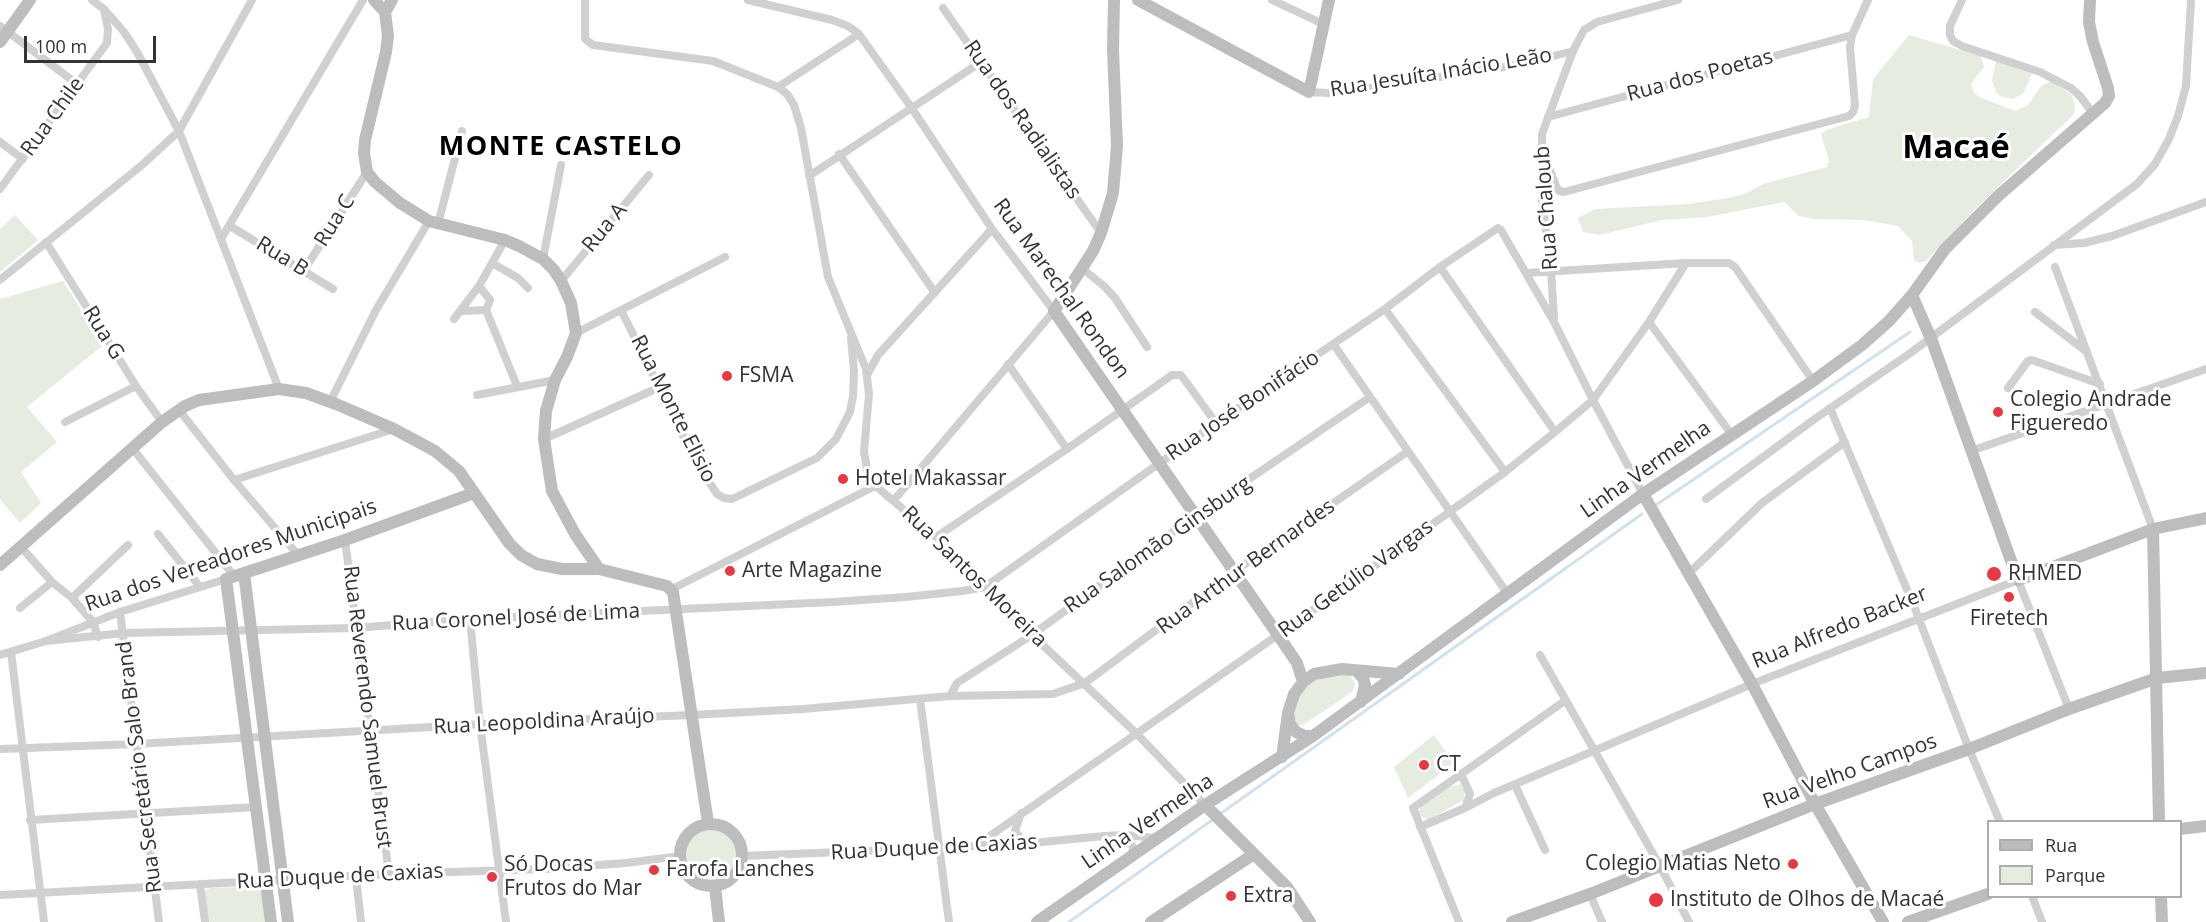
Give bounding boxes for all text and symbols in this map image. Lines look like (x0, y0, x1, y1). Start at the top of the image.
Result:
scale bar (27, 24, 159, 62)
text: 100 m (35, 34, 87, 58)
street label: Rua dos Radialistas (958, 36, 1086, 204)
street label: Rua Jesuíta Inácio Leão (1328, 43, 1554, 103)
street label: Rua dos Poetas (1624, 44, 1776, 108)
street label: Rua Chile (16, 73, 90, 161)
district label: Macaé (1902, 129, 2010, 169)
district label: MONTE CASTELO (439, 131, 683, 163)
street label: Rua Chaloub (1530, 145, 1564, 271)
street label: Rua C (309, 190, 361, 252)
street label: Rua Marechal Rondon (987, 194, 1135, 384)
street label: Rua A (577, 198, 633, 258)
street label: Rua B (251, 232, 313, 282)
street label: Rua G (77, 302, 129, 364)
street label: Rua Monte Elisio (625, 331, 721, 487)
street label: Rua José Bonifácio (1162, 345, 1324, 467)
place label: FSMA (739, 363, 794, 389)
marker: FSMA (720, 369, 734, 383)
place label: Colegio Andrade Figueredo (2010, 387, 2172, 437)
marker: Colegio Andrade Figueredo (1991, 405, 2005, 419)
street label: Linha Vermelha (1576, 416, 1716, 524)
place label: Hotel Makassar (855, 466, 1007, 492)
street label: Rua Salomão Ginsburg (1060, 471, 1256, 619)
marker: Hotel Makassar (836, 472, 850, 486)
street label: Rua dos Vereadores Municipais (82, 494, 380, 618)
street label: Rua Arthur Bernardes (1152, 494, 1340, 640)
street label: Rua Santos Moreira (896, 501, 1052, 653)
street label: Rua Getúlio Vargas (1274, 514, 1438, 644)
place label: Arte Magazine (742, 558, 882, 584)
place label: RHMED (2008, 561, 2082, 587)
street label: Rua Reverendo Samuel Brust (337, 564, 397, 850)
marker: Arte Magazine (723, 564, 737, 578)
marker: RHMED (1985, 565, 2003, 583)
street label: Rua Alfredo Backer (1749, 581, 1931, 675)
marker: Firetech (2002, 590, 2016, 604)
street label: Rua Coronel José de Lima (391, 599, 641, 637)
place label: Firetech (1970, 606, 2048, 632)
street label: Rua Secretário Salo Brand (112, 639, 168, 895)
street label: Rua Leopoldina Araújo (433, 704, 655, 740)
street label: Rua Velho Campos (1760, 729, 1940, 815)
place label: CT (1436, 752, 1461, 778)
marker: CT (1417, 758, 1431, 772)
street label: Linha Vermelha (1077, 769, 1219, 875)
legend (1987, 820, 2182, 898)
street label: Rua Duque de Caxias (830, 830, 1038, 866)
text: Rua (2045, 833, 2077, 857)
place label: Colegio Matias Neto (1585, 851, 1781, 877)
place label: Só Docas Frutos do Mar (504, 852, 642, 902)
place label: Farofa Lanches (666, 857, 814, 883)
marker: Colegio Matias Neto (1786, 857, 1800, 871)
street label: Rua Duque de Caxias (236, 859, 444, 895)
marker: Farofa Lanches (647, 863, 661, 877)
text: Parque (2045, 863, 2105, 887)
marker: Só Docas Frutos do Mar (485, 870, 499, 884)
place label: Extra (1243, 883, 1293, 909)
place label: Instituto de Olhos de Macaé (1670, 887, 1944, 913)
marker: Extra (1224, 889, 1238, 903)
marker: Instituto de Olhos de Macaé (1647, 891, 1665, 909)

